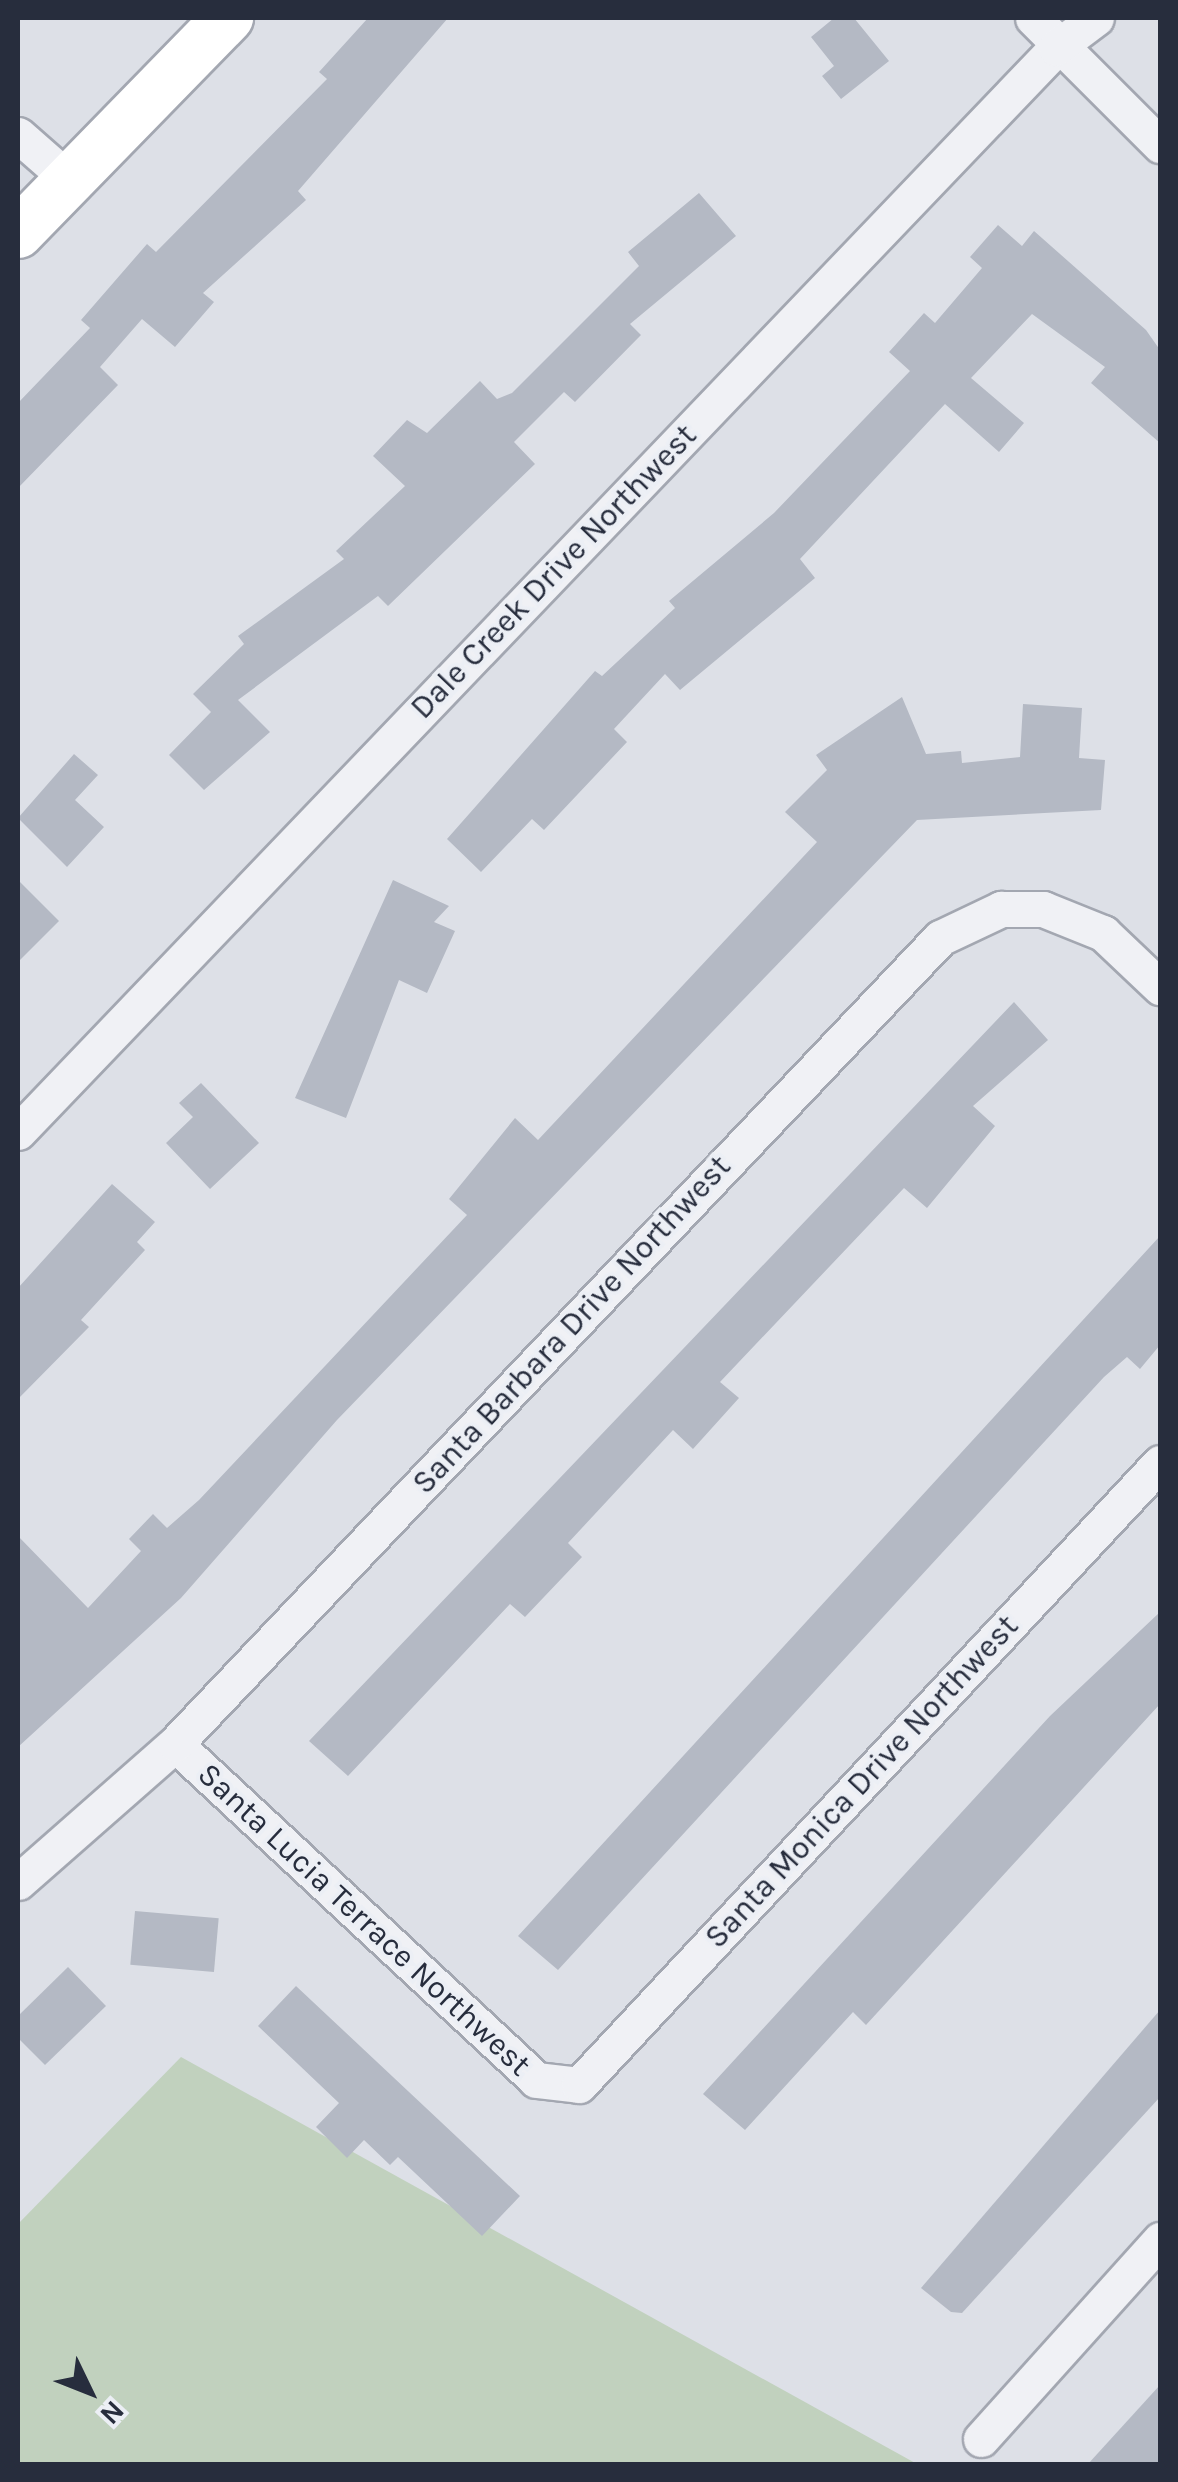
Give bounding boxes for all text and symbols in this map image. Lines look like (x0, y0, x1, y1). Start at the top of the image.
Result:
street label: Dale Creek Drive Northwest (403, 417, 705, 727)
street label: Santa Barbara Drive Northwest (405, 1148, 739, 1502)
street label: Santa Monica Drive Northwest (697, 1607, 1027, 1957)
street label: Santa Lucia Terrace Northwest (190, 1756, 538, 2084)
north arrow (40, 2342, 140, 2442)
text: N (93, 2394, 131, 2431)

